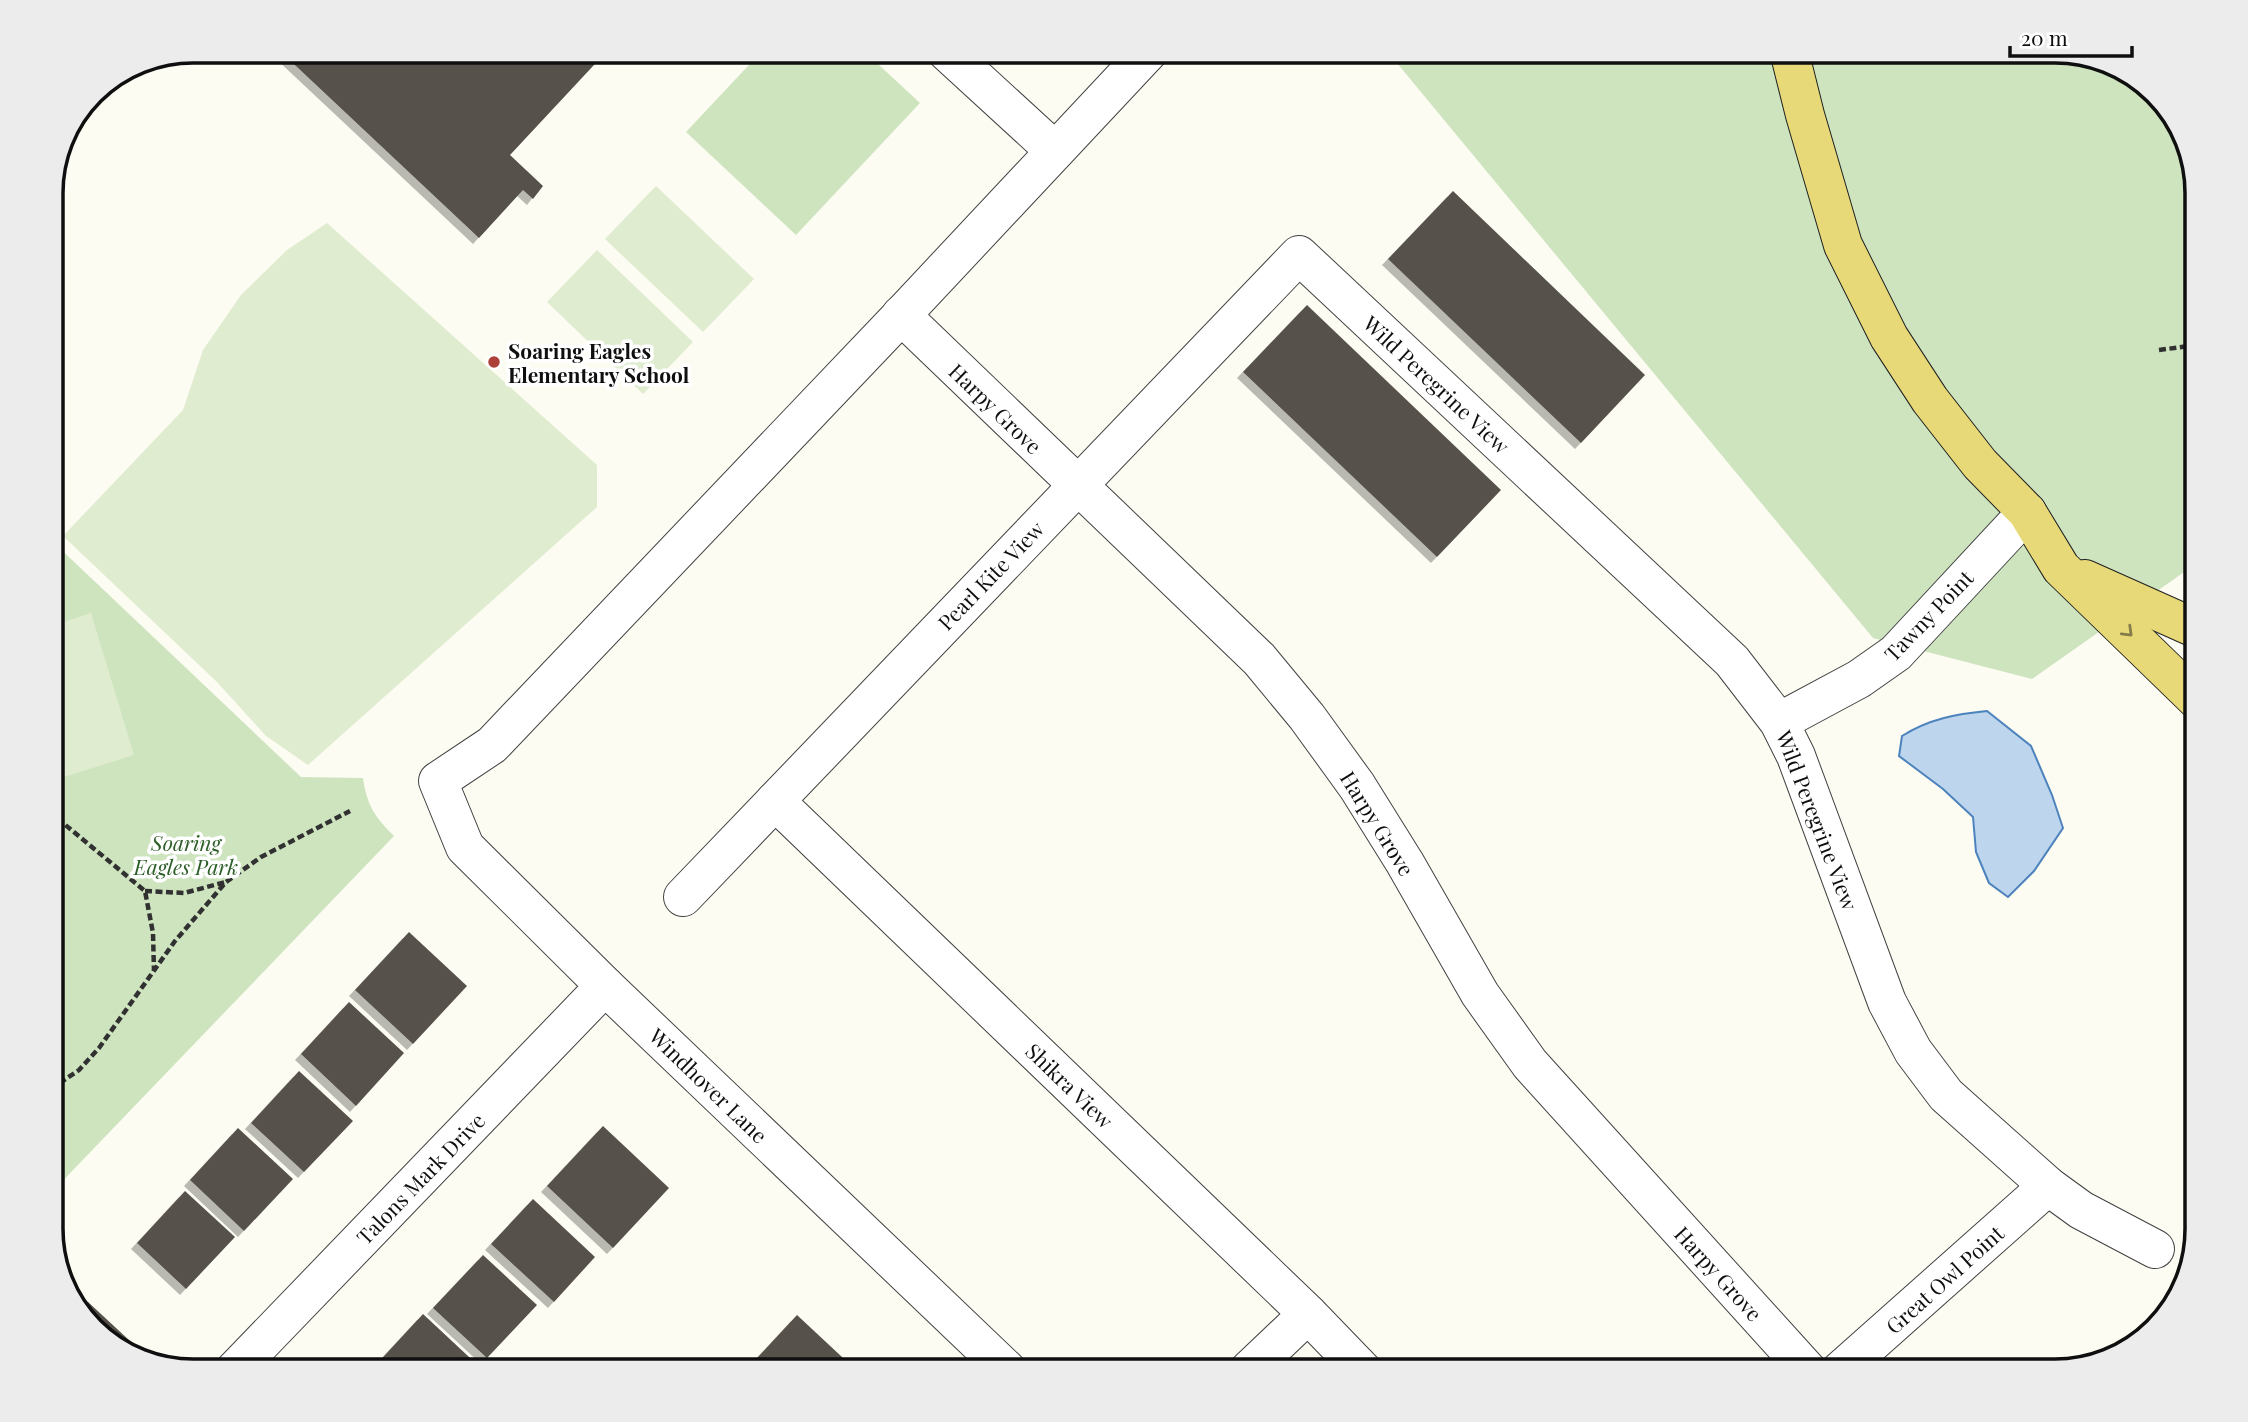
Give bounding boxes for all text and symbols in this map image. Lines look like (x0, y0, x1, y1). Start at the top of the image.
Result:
scale bar (2010, 14, 2132, 58)
text: 20 m (2021, 23, 2068, 51)
street label: Wild Peregrine View (1357, 308, 1517, 460)
place label: Soaring Eagles Elementary School (508, 336, 690, 388)
marker: Soaring Eagles Elementary School (486, 354, 502, 370)
street label: Harpy Grove (944, 357, 1048, 459)
street label: Pearl Kite View (931, 514, 1050, 636)
street label: Tawny Point (1877, 563, 1979, 667)
one-way arrow (2119, 624, 2132, 637)
street label: Wild Peregrine View (1771, 725, 1865, 914)
street label: Harpy Grove (1335, 765, 1421, 881)
park label: Soaring Eagles Park (133, 828, 238, 880)
street label: Windhover Lane (643, 1021, 774, 1149)
street label: Shikra View (1020, 1036, 1120, 1134)
street label: Talons Mark Drive (350, 1106, 490, 1250)
street label: Great Owl Point (1879, 1218, 2009, 1339)
street label: Harpy Grove (1669, 1220, 1769, 1326)

